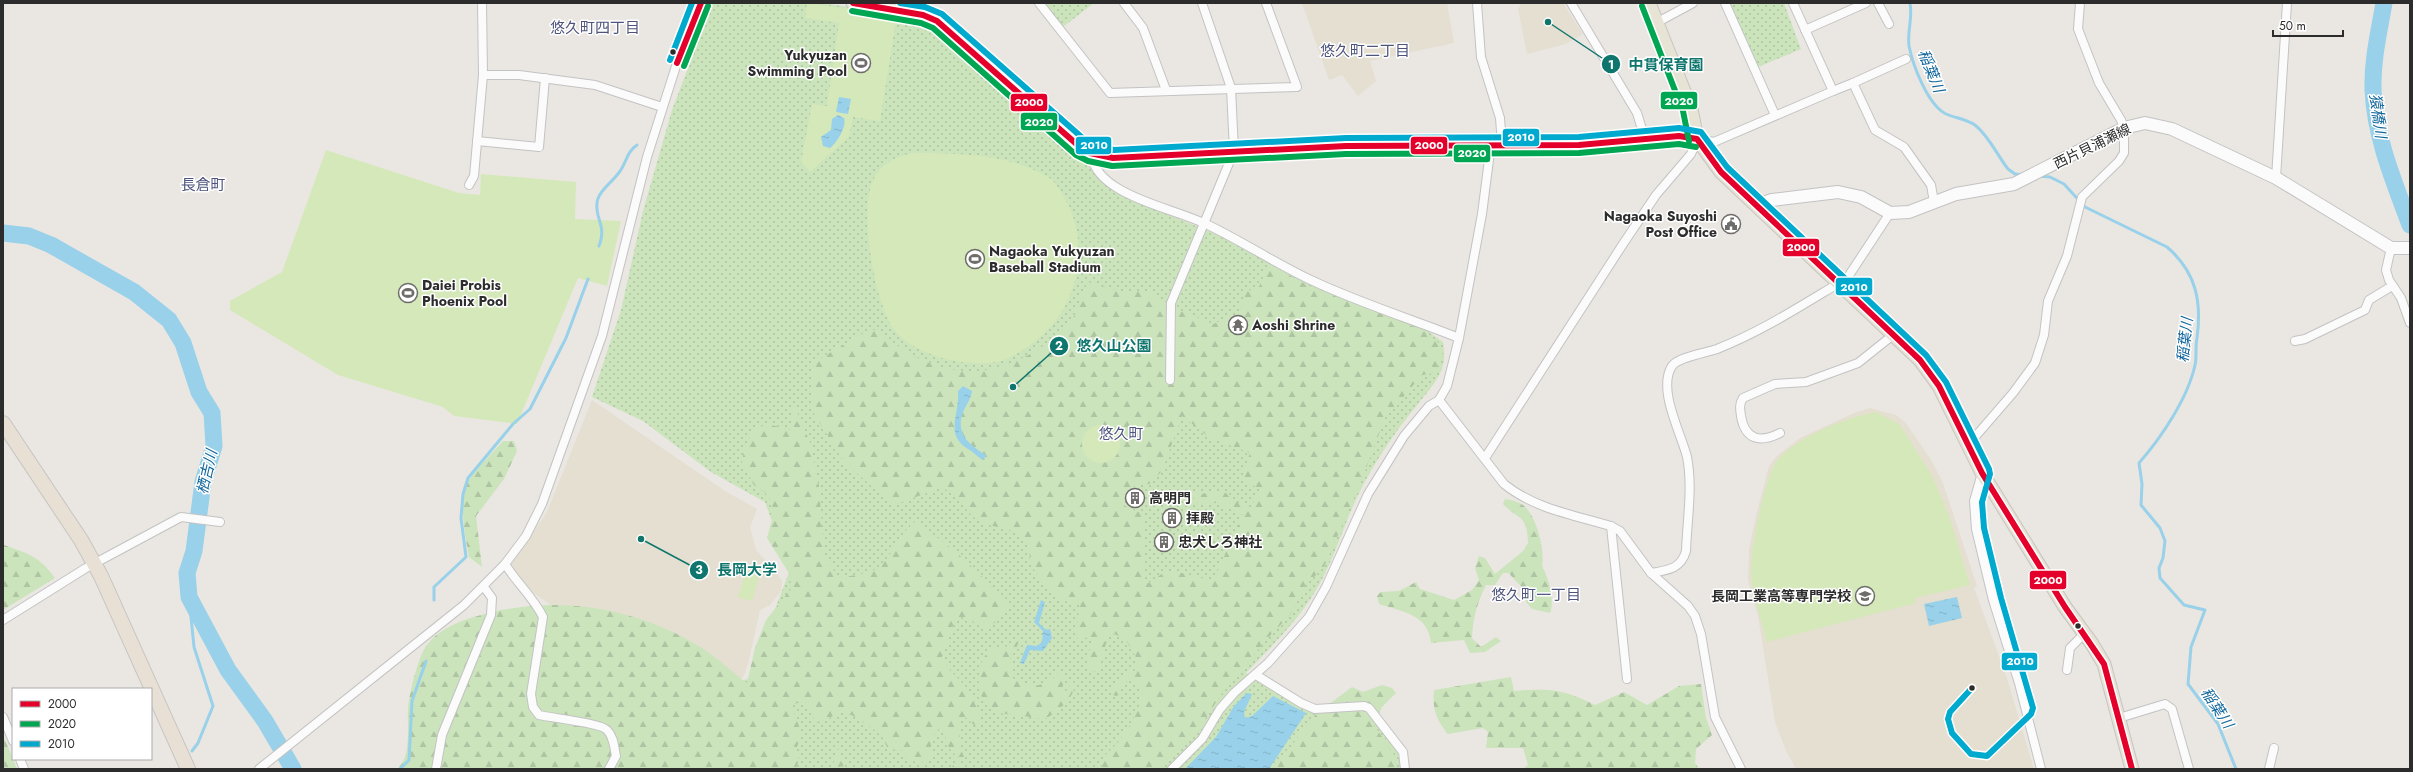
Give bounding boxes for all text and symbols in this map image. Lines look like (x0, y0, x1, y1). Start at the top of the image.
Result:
scale bar (2273, 12, 2343, 38)
district label: 悠久町四丁目 (550, 17, 640, 39)
text: 50 m (2279, 17, 2306, 35)
district label: 悠久町二丁目 (1320, 40, 1410, 62)
place label: Yukyuzan Swimming Pool (748, 45, 847, 81)
water label: 稲葉川 (1912, 46, 1950, 98)
unlabelled marker (668, 47, 678, 57)
callout: 中貫保育園 (1601, 51, 1712, 78)
sports icon: Yukyuzan Swimming Pool (850, 52, 872, 74)
text: 中貫保育園 (1628, 54, 1704, 76)
text: 1 (1608, 56, 1614, 74)
line badge: 2020 (1660, 91, 1698, 110)
water label: 猿橋川 (2364, 92, 2392, 142)
line badge: 2000 (1010, 93, 1048, 112)
text: 2020 (1665, 93, 1694, 109)
text: 2000 (1014, 94, 1044, 110)
line badge: 2020 (1020, 112, 1058, 131)
text: 2020 (1025, 114, 1054, 130)
street label: 西片貝浦瀬線 (2050, 119, 2134, 173)
line badge: 2010 (1502, 128, 1540, 147)
text: 2010 (1507, 129, 1535, 145)
line badge: 2010 (1075, 136, 1112, 155)
line badge: 2000 (1410, 136, 1448, 155)
text: 2010 (1080, 137, 1108, 153)
text: 2000 (1414, 137, 1444, 153)
line badge: 2020 (1453, 144, 1491, 163)
text: 2020 (1458, 145, 1487, 161)
district label: 長倉町 (180, 174, 226, 196)
place label: Nagaoka Suyoshi Post Office (1604, 206, 1717, 242)
public building icon: Nagaoka Suyoshi Post Office (1720, 213, 1742, 235)
line badge: 2000 (1782, 238, 1820, 257)
text: 2000 (1786, 239, 1816, 255)
place label: Nagaoka Yukyuzan Baseball Stadium (989, 241, 1115, 277)
sports icon: Nagaoka Yukyuzan Baseball Stadium (964, 248, 986, 270)
place label: Daiei Probis Phoenix Pool (422, 275, 507, 311)
line badge: 2010 (1835, 277, 1873, 296)
text: 2010 (1840, 279, 1868, 295)
sports icon: Daiei Probis Phoenix Pool (397, 282, 419, 304)
temple icon: Aoshi Shrine (1227, 314, 1249, 336)
water label: 稲葉川 (2172, 314, 2198, 364)
place label: Aoshi Shrine (1251, 315, 1335, 335)
callout: 悠久山公園 (1049, 332, 1160, 359)
text: 悠久山公園 (1076, 335, 1152, 357)
text: 2 (1055, 337, 1063, 355)
district label: 悠久町 (1098, 423, 1144, 445)
water label: 栖吉川 (191, 446, 223, 496)
building icon: 高明門 (1124, 487, 1146, 509)
place label: 高明門 (1149, 488, 1191, 508)
building icon: 拝殿 (1161, 507, 1183, 529)
place label: 拝殿 (1186, 508, 1214, 528)
building icon: 忠犬しろ神社 (1153, 531, 1175, 553)
place label: 忠犬しろ神社 (1178, 532, 1262, 552)
callout: 長岡大学 (689, 557, 785, 584)
text: 長岡大学 (717, 559, 777, 581)
text: 3 (695, 561, 703, 579)
line badge: 2000 (2029, 570, 2067, 590)
text: 2000 (2033, 572, 2063, 588)
district label: 悠久町一丁目 (1491, 584, 1581, 606)
school or university icon: 長岡工業高等専門学校 (1854, 585, 1876, 607)
place label: 長岡工業高等専門学校 (1711, 586, 1851, 606)
unlabelled marker (2073, 621, 2083, 631)
line badge: 2010 (2001, 652, 2038, 671)
text: 2010 (2006, 653, 2034, 669)
unlabelled marker (1967, 683, 1977, 693)
water label: 稲葉川 (2196, 683, 2240, 735)
legend (12, 688, 152, 760)
text: 2000 (48, 695, 76, 713)
text: 2020 (48, 715, 76, 733)
text: 2010 (48, 735, 75, 753)

